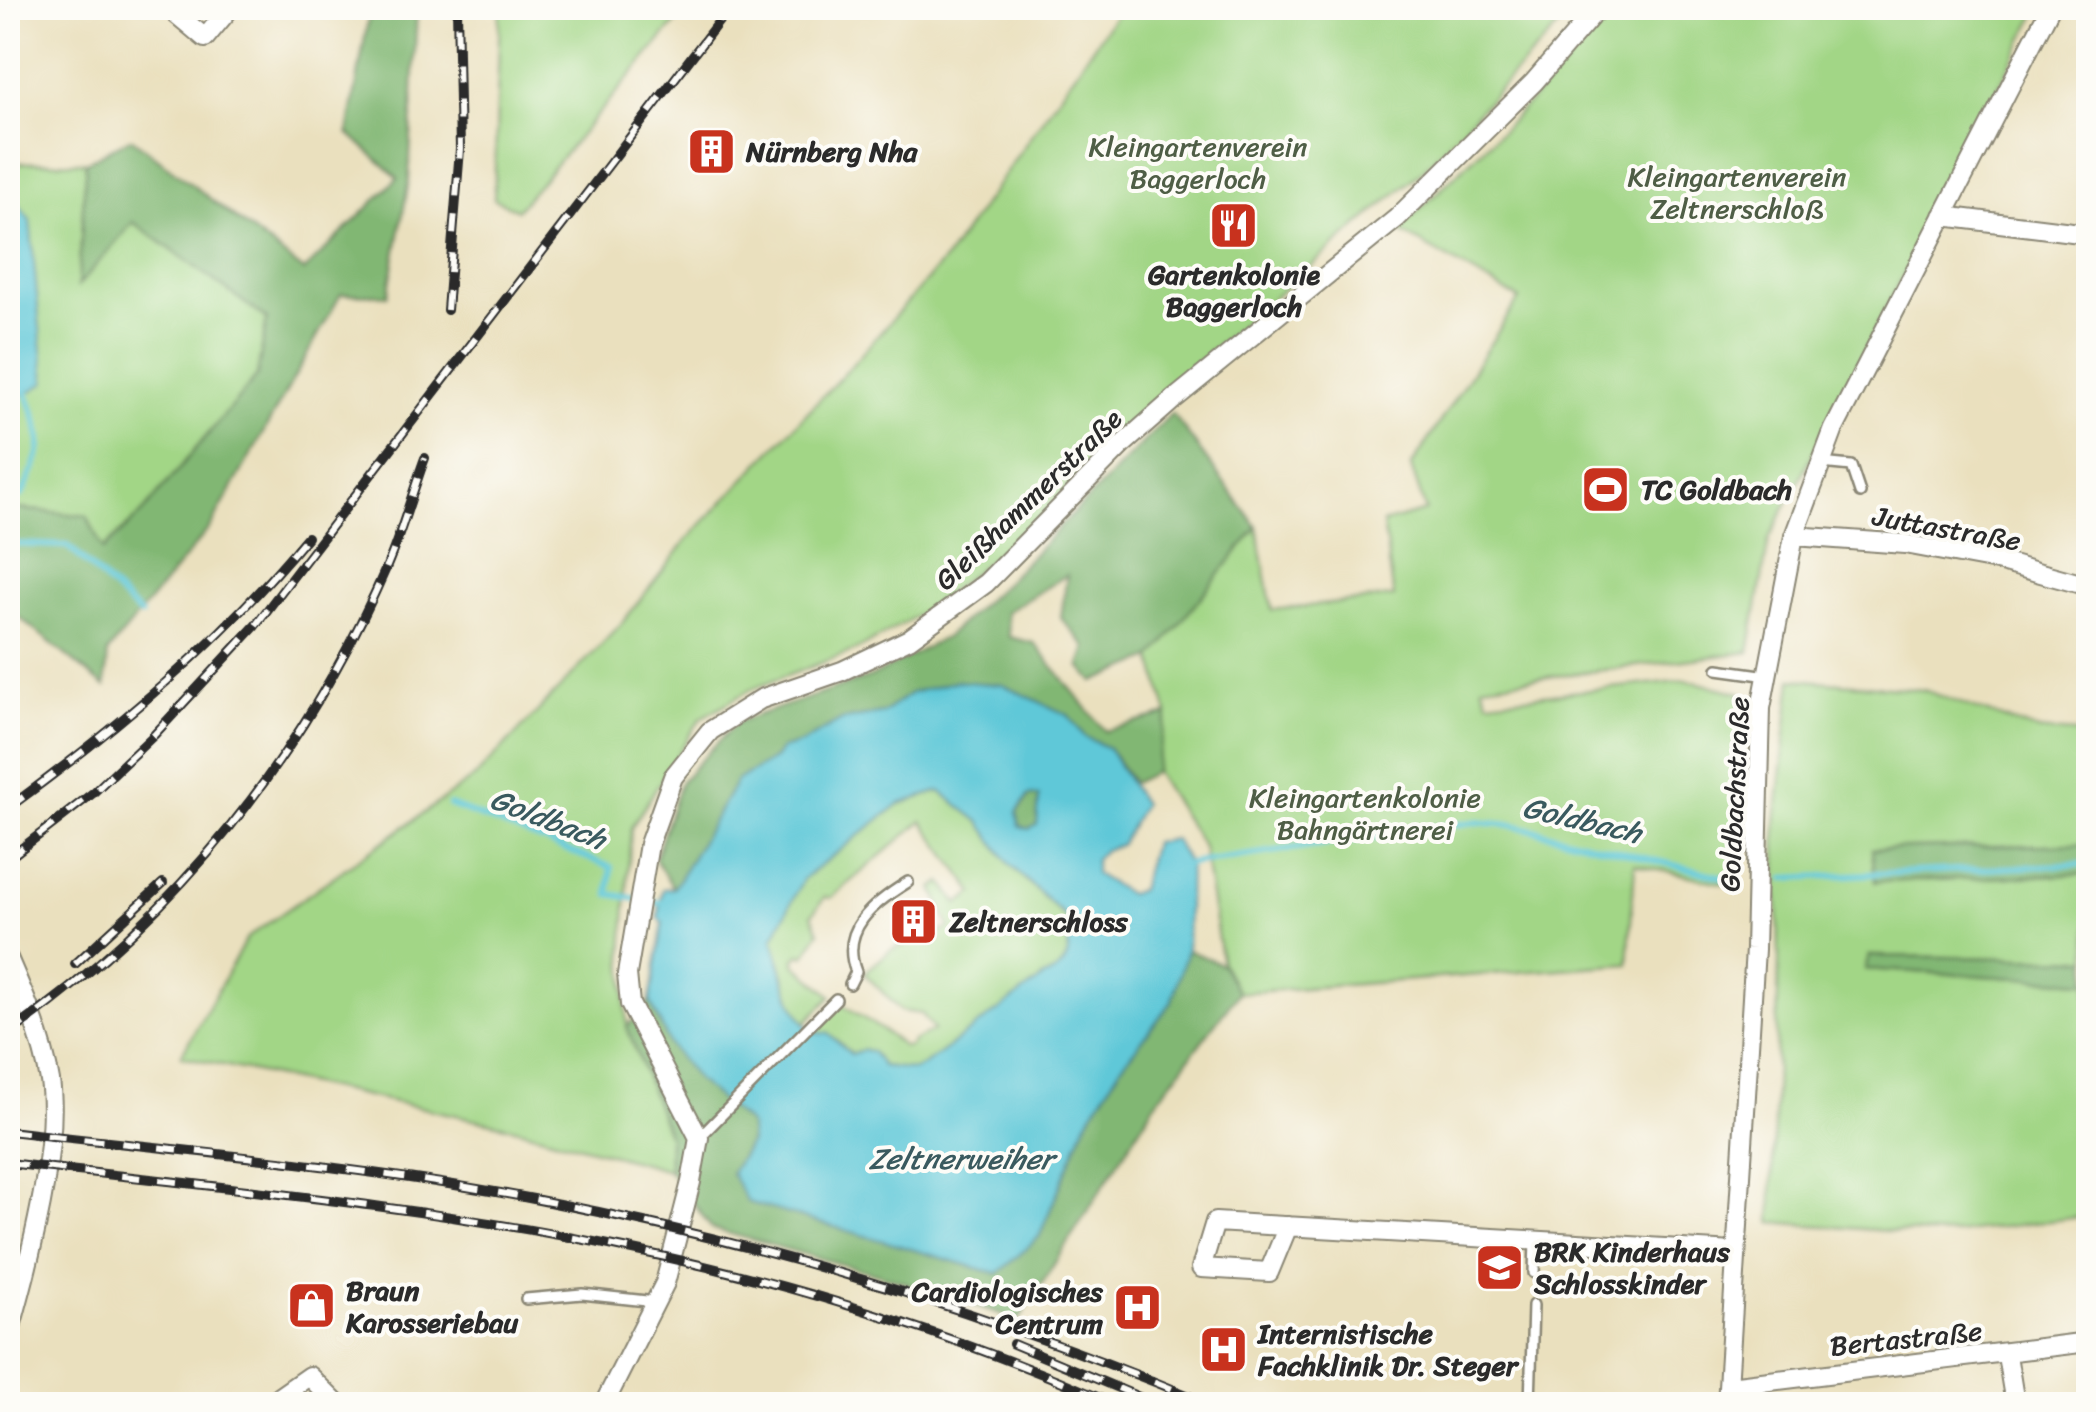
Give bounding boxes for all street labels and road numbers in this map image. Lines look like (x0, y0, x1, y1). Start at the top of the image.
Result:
street label: Gleißhammerstraße (923, 396, 1134, 603)
street label: Juttastraße (1868, 491, 2025, 566)
street label: Goldbachstraße (1705, 695, 1764, 893)
street label: Bertastraße (1828, 1306, 1985, 1371)

